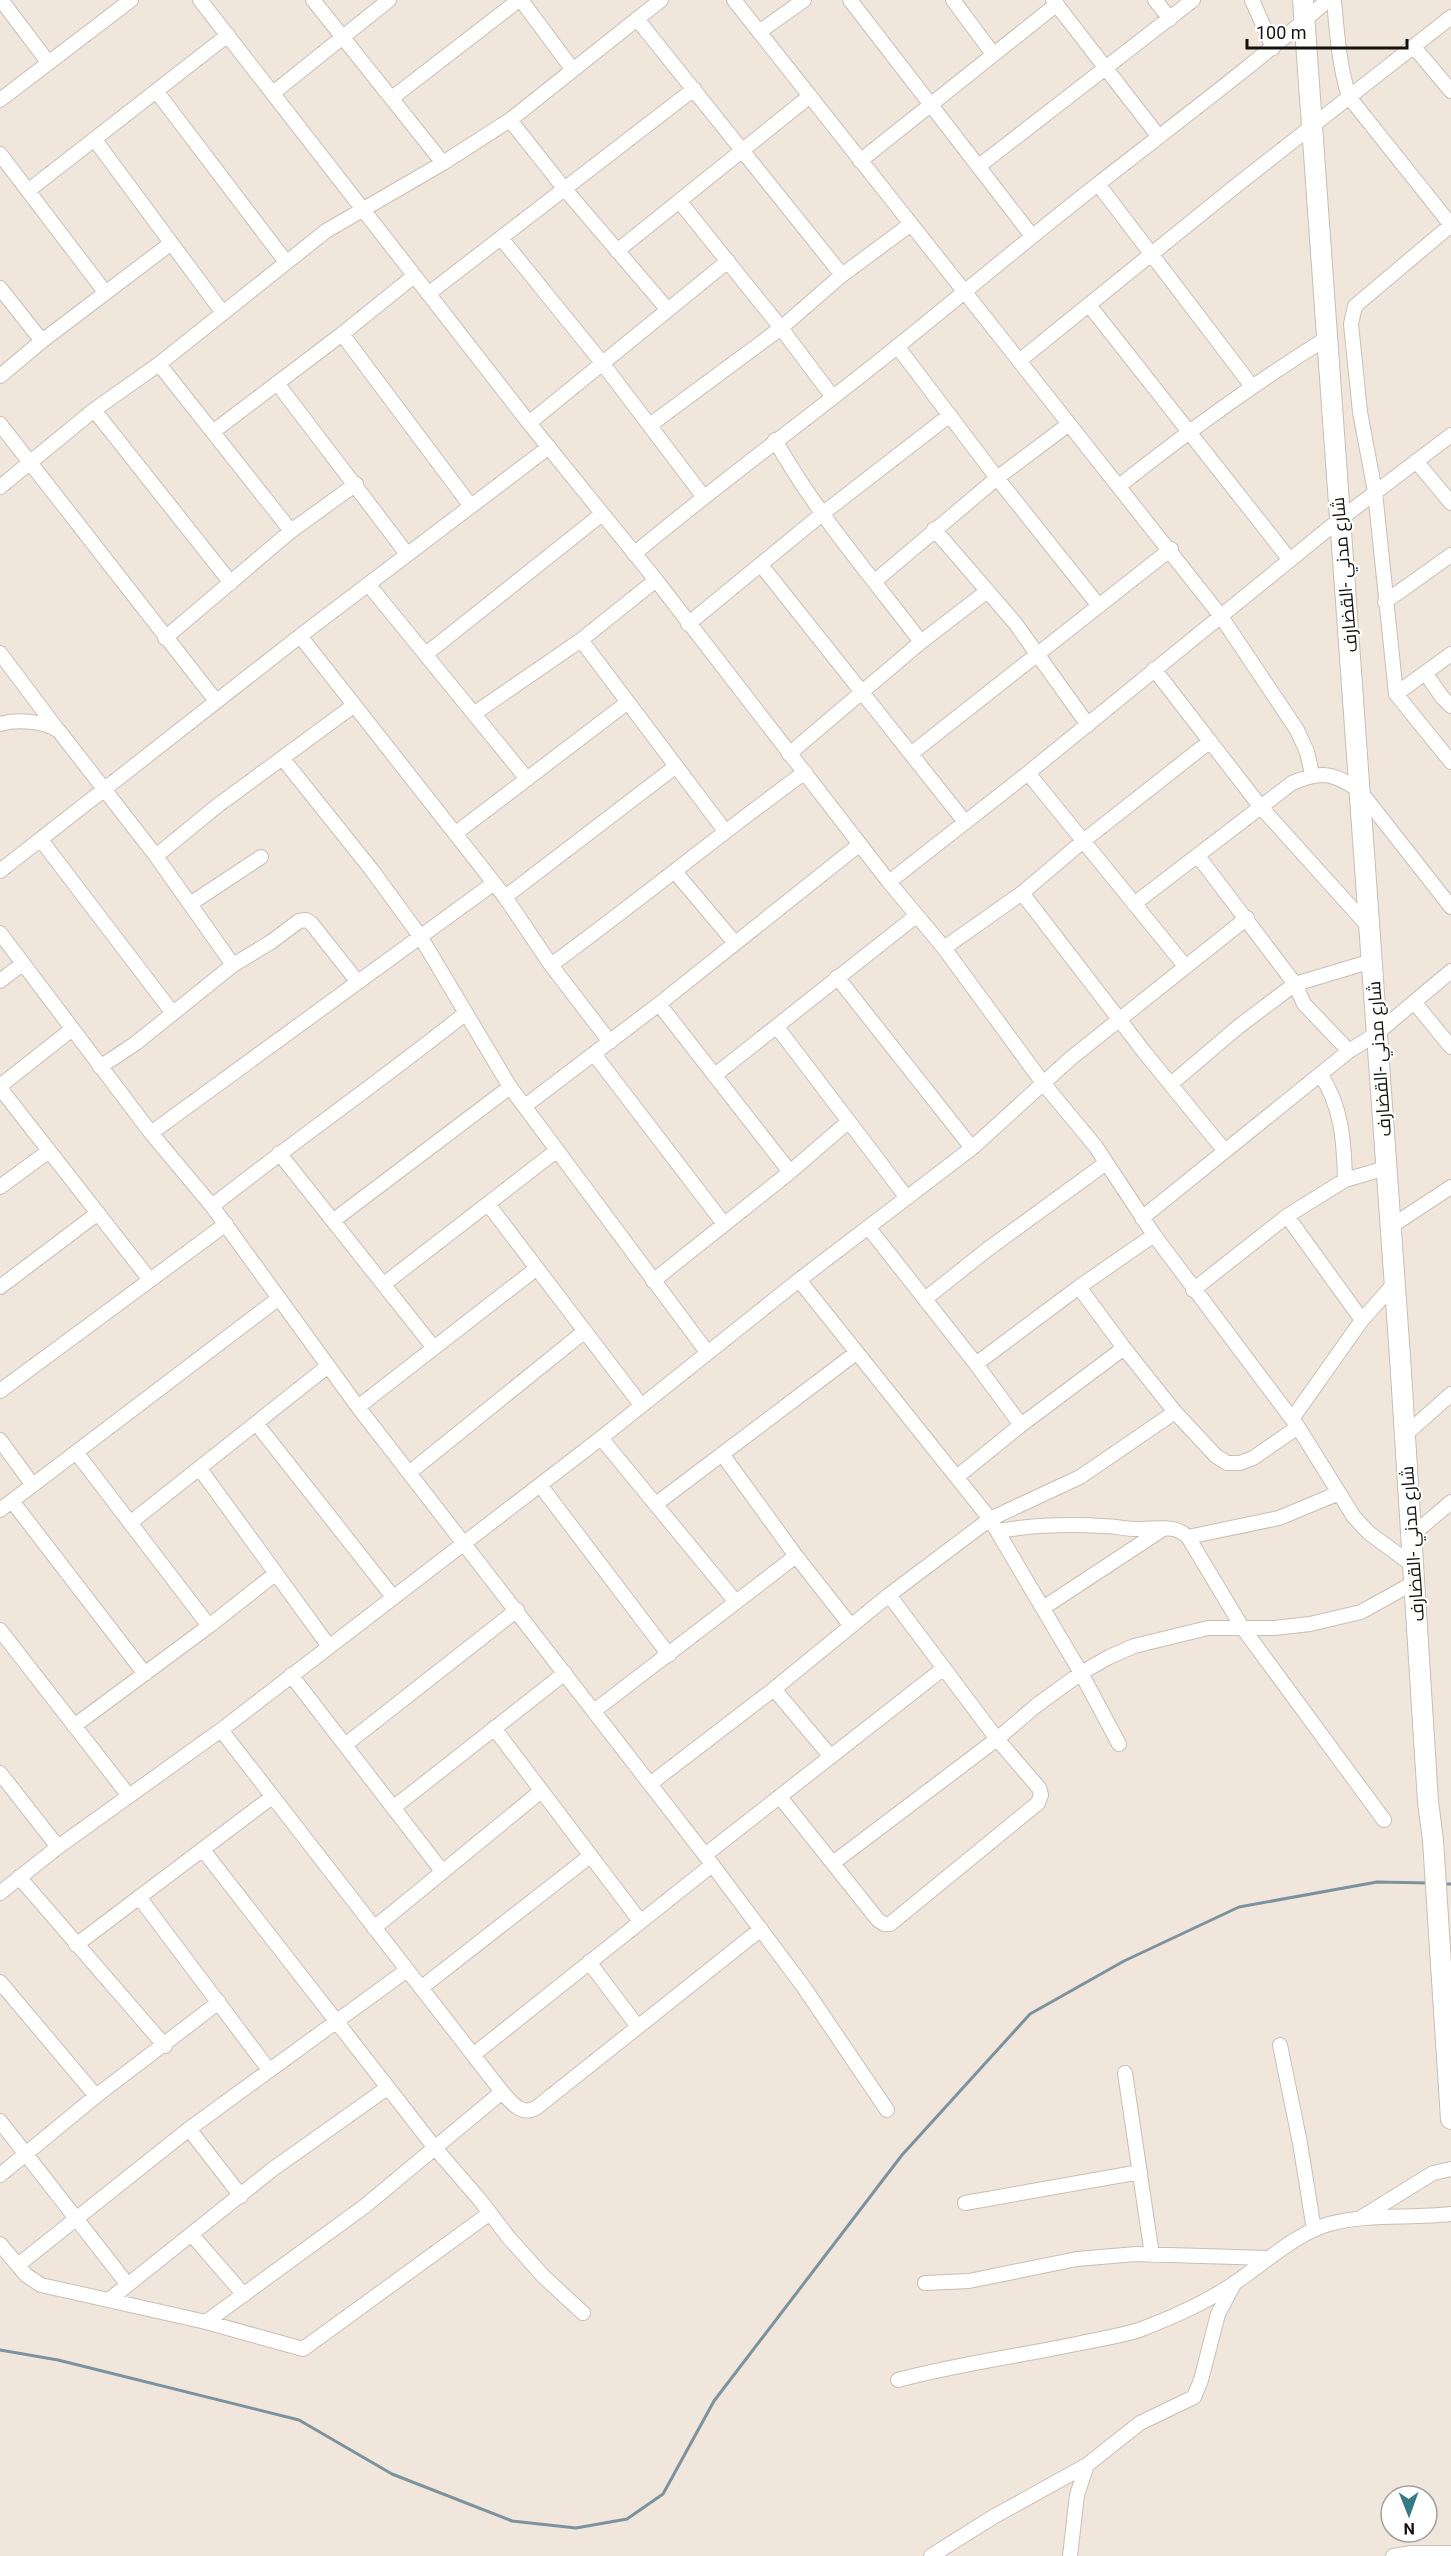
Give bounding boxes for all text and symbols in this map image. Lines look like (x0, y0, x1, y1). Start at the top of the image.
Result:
scale bar (1247, 12, 1408, 50)
text: 100 m (1256, 22, 1307, 43)
street label: شارع مدني -القضارف (1327, 496, 1365, 654)
street label: شارع مدني -القضارف (1363, 980, 1399, 1138)
street label: شارع مدني -القضارف (1396, 1465, 1432, 1623)
north arrow (1379, 2484, 1439, 2544)
text: N (1403, 2519, 1415, 2538)

